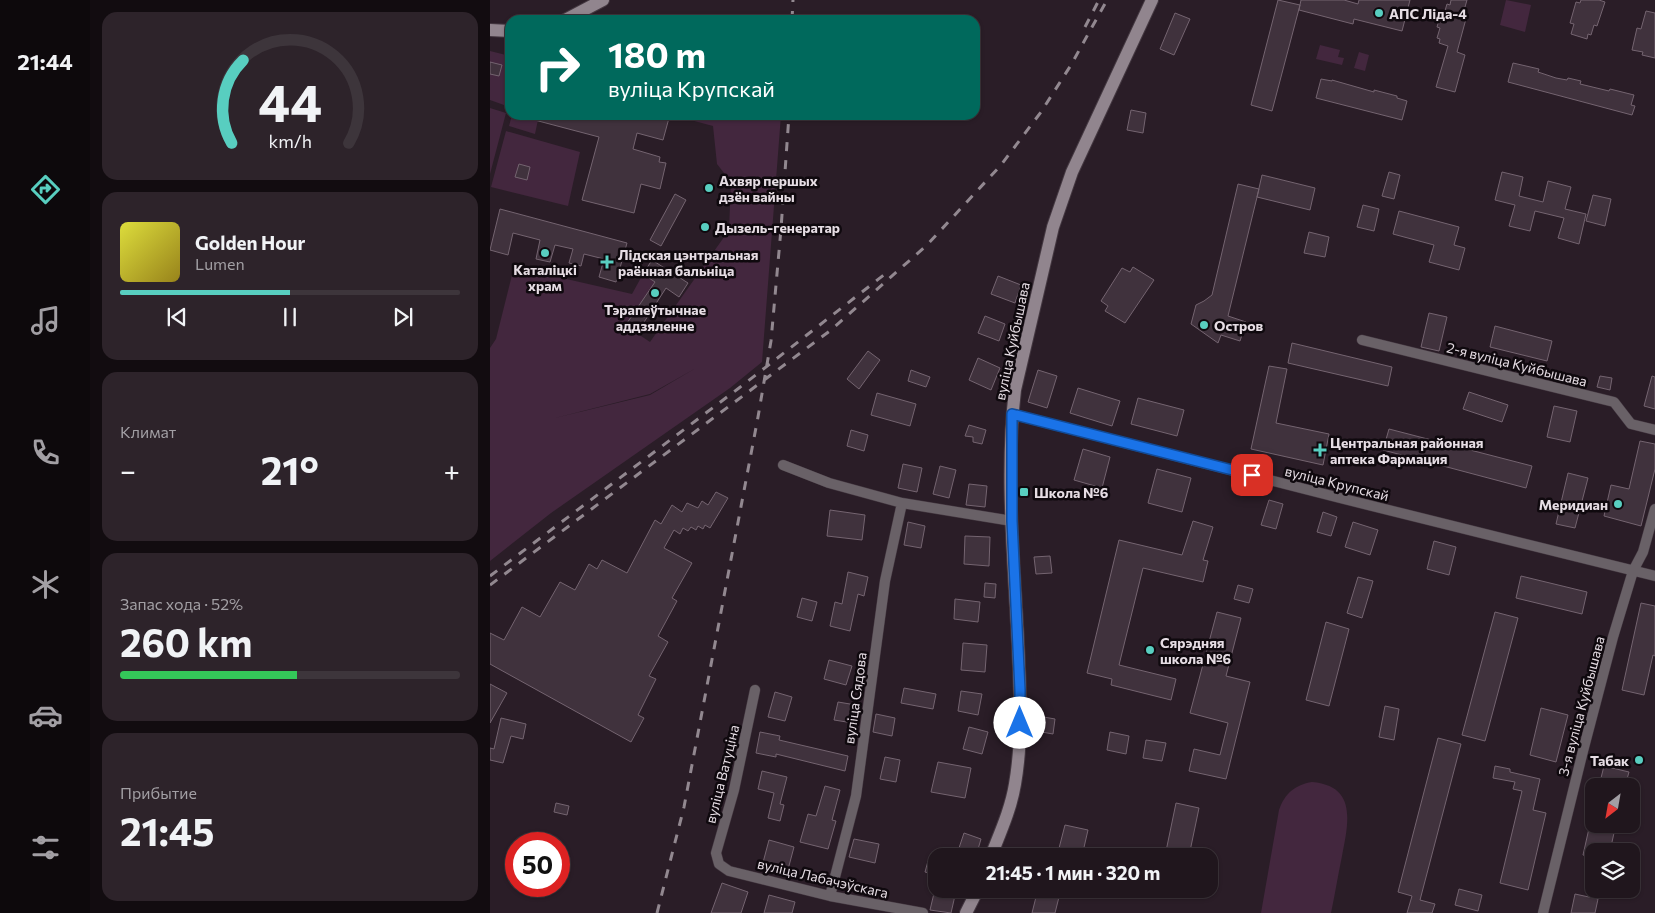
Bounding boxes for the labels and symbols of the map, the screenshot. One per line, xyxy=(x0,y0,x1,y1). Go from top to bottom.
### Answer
place label: АПС Ліда-4 xyxy=(1389,5,1467,22)
marker: АПС Ліда-4 xyxy=(1373,7,1385,19)
place label: Ахвяр першых дзён вайны xyxy=(719,172,818,205)
marker: Ахвяр першых дзён вайны xyxy=(703,182,715,194)
place label: Дызель-генератар xyxy=(715,219,840,236)
marker: Дызель-генератар xyxy=(699,221,711,233)
place label: Лідская цэнтральная раённая бальніца xyxy=(618,246,758,279)
marker: Каталіцкі храм xyxy=(539,247,551,259)
marker: Лідская цэнтральная раённая бальніца xyxy=(600,255,614,269)
place label: Каталіцкі храм xyxy=(513,261,577,294)
street label: вуліца Куйбышава xyxy=(991,280,1033,402)
marker: Тэрапеўтычнае аддзяленне xyxy=(649,287,661,299)
place label: Тэрапеўтычнае аддзяленне xyxy=(604,301,706,334)
place label: Остров xyxy=(1214,317,1264,334)
marker: Остров xyxy=(1198,319,1210,331)
street label: 2-я вуліца Куйбышава xyxy=(1445,338,1589,390)
place label: Центральная районная аптека Фармация xyxy=(1330,434,1484,467)
marker: Центральная районная аптека Фармация xyxy=(1314,444,1326,456)
pin xyxy=(1231,454,1273,496)
street label: вуліца Крупскай xyxy=(1283,462,1391,504)
place label: Школа №6 xyxy=(1034,484,1109,501)
marker: Школа №6 xyxy=(1018,486,1030,498)
place label: Меридиан xyxy=(1539,496,1608,513)
marker: Меридиан xyxy=(1612,498,1624,510)
place label: Сярэдняя школа №6 xyxy=(1160,634,1232,667)
street label: 3-я вуліца Куйбышава xyxy=(1554,634,1608,778)
marker: Сярэдняя школа №6 xyxy=(1144,644,1156,656)
street label: вуліца Сядова xyxy=(840,651,870,745)
position arrow xyxy=(993,696,1045,748)
street label: вуліца Ватуціна xyxy=(702,723,742,825)
place label: Табак xyxy=(1590,752,1629,769)
marker: Табак xyxy=(1633,754,1645,766)
north arrow xyxy=(1585,778,1640,832)
speed limit sign: 50 xyxy=(505,832,570,897)
street label: вуліца Лабачэўскага xyxy=(756,855,890,901)

